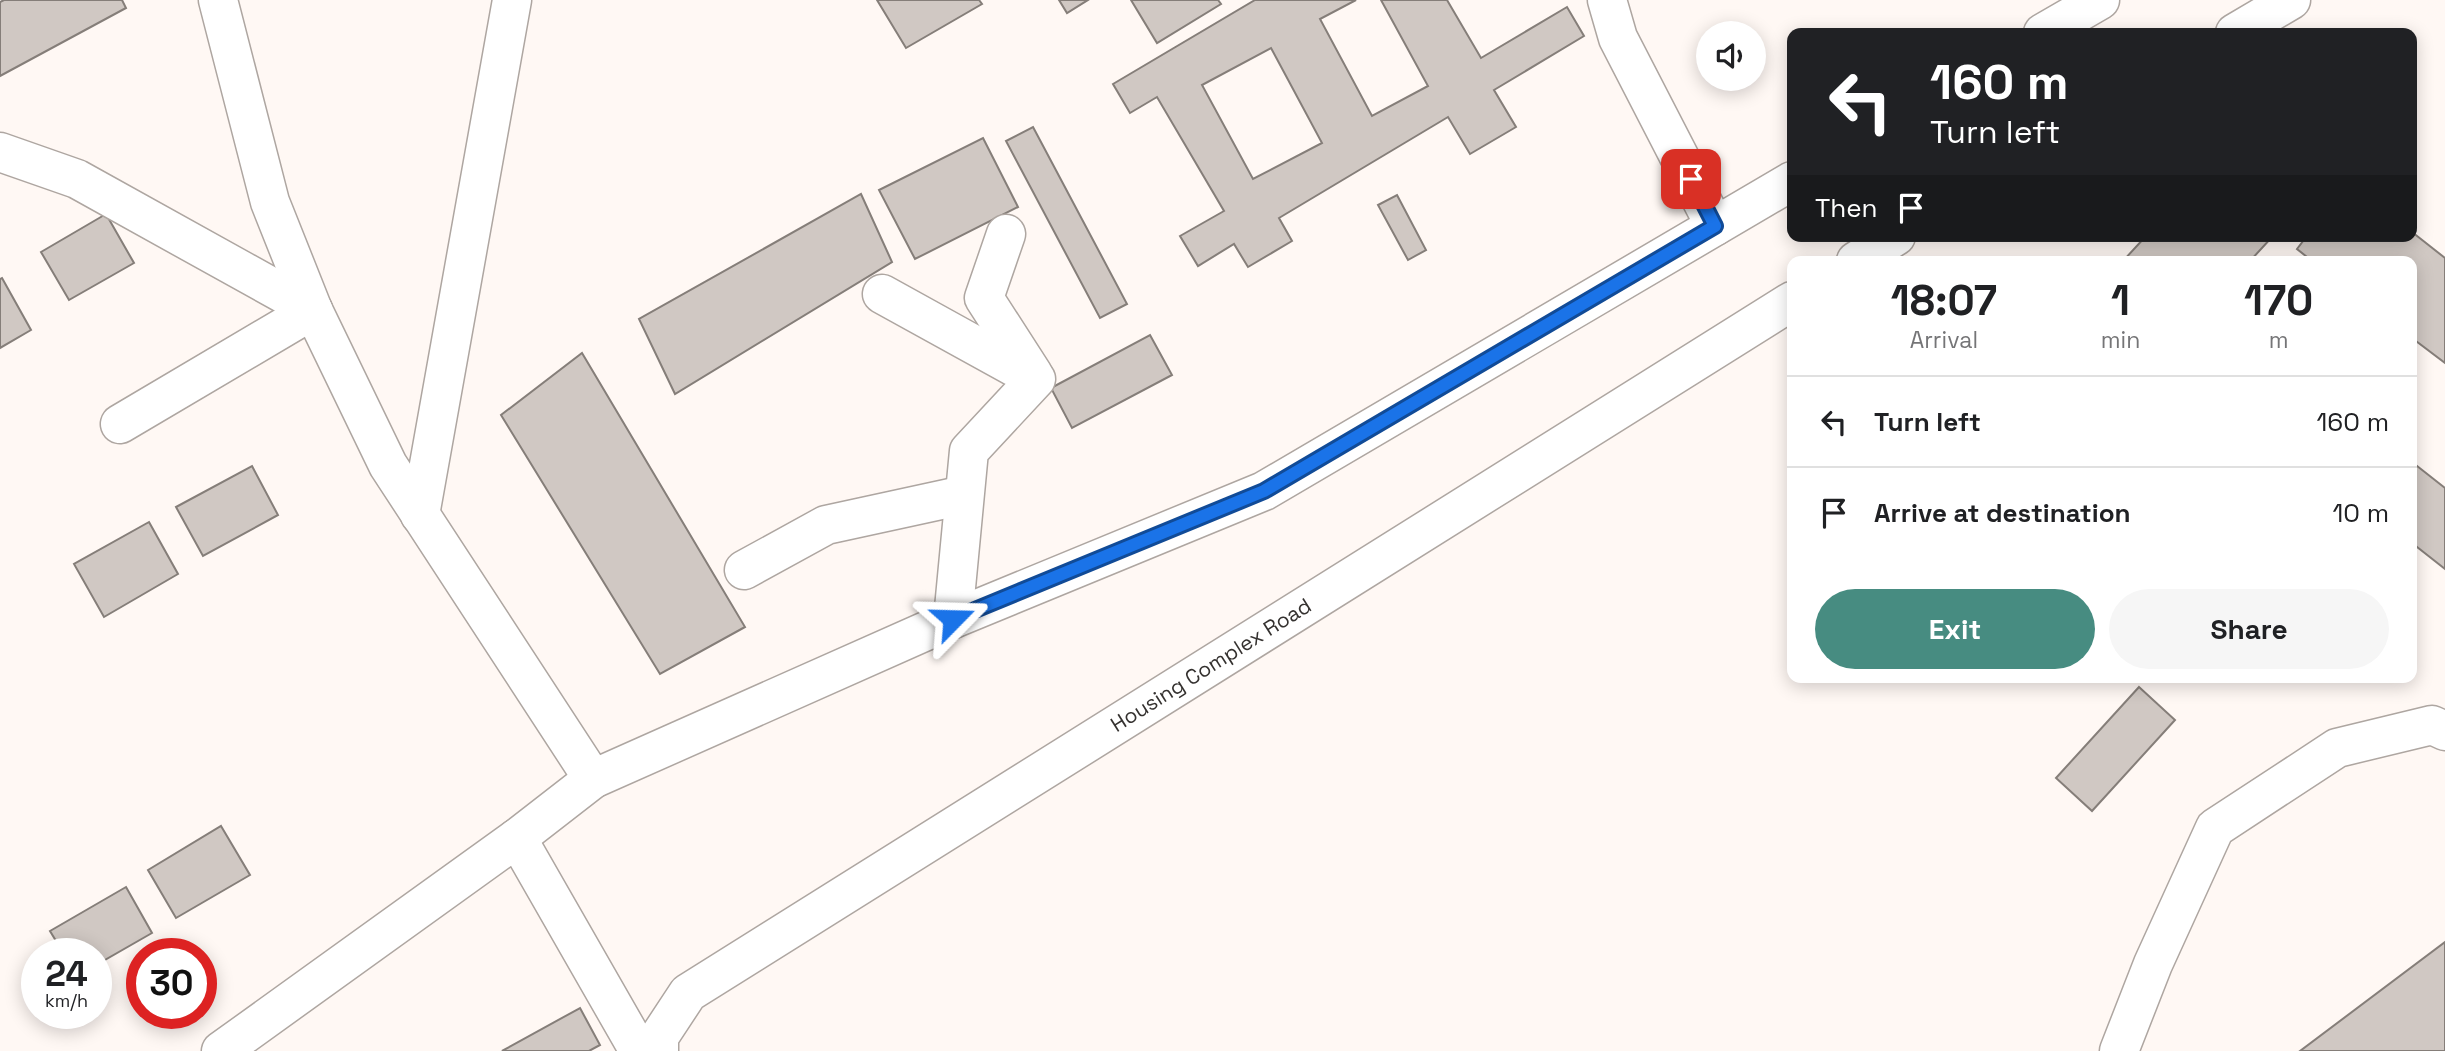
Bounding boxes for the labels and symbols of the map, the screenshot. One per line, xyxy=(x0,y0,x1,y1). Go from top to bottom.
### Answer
pin xyxy=(1661,149,1721,209)
position arrow xyxy=(916,582,990,656)
street label: Housing Complex Road xyxy=(1105,592,1316,738)
speed limit sign: 30 xyxy=(126,938,217,1029)

